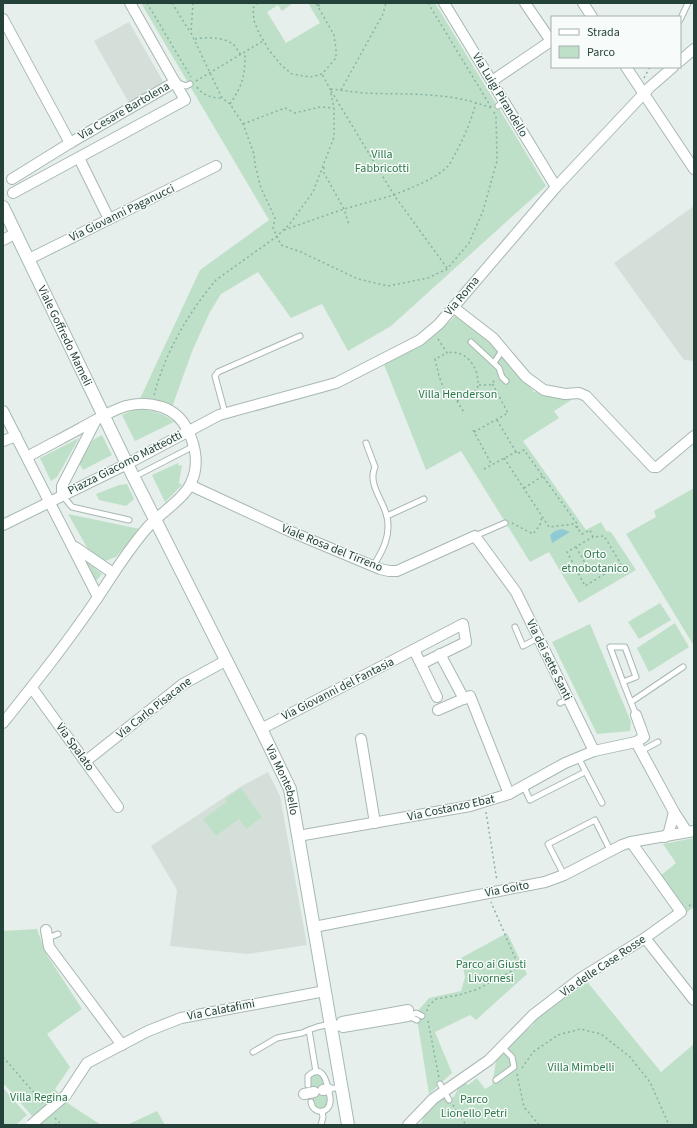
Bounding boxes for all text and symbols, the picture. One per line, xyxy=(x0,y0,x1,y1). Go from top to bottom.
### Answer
legend xyxy=(551,16,681,68)
text: Strada xyxy=(587,24,620,41)
text: Parco xyxy=(587,44,615,61)
street label: Via Luigi Pirandello xyxy=(468,50,532,140)
street label: Via Cesare Bartolena xyxy=(75,78,173,144)
park label: Villa Fabbricotti xyxy=(355,146,409,177)
street label: Via Giovanni Paganucci xyxy=(66,180,178,246)
street label: Via Roma xyxy=(440,273,484,319)
street label: Viale Goffredo Mameli xyxy=(34,283,97,389)
park label: Villa Henderson xyxy=(419,386,497,403)
street label: Piazza Giacomo Matteotti xyxy=(65,427,185,499)
street label: Viale Rosa del Tirreno xyxy=(279,520,385,576)
park label: Orto etnobotanico xyxy=(562,546,628,577)
street label: Via dei sette Santi xyxy=(522,617,576,704)
street label: Via Giovanni del Fantasia xyxy=(279,653,397,725)
street label: Via Carlo Pisacane xyxy=(113,673,195,743)
street label: Via Spalato xyxy=(52,719,98,775)
street label: Via Montebello xyxy=(261,742,303,816)
street label: Via Costanzo Ebat xyxy=(406,790,496,826)
street label: Via Goito xyxy=(483,876,531,902)
street label: Via delle Case Rosse xyxy=(557,931,649,1001)
park label: Parco ai Giusti Livornesi xyxy=(456,956,526,987)
street label: Via Calatafimi xyxy=(186,995,256,1025)
park label: Villa Mimbelli xyxy=(548,1059,615,1076)
park label: Villa Regina xyxy=(10,1089,68,1106)
park label: Parco Lionello Petri xyxy=(441,1091,507,1122)

